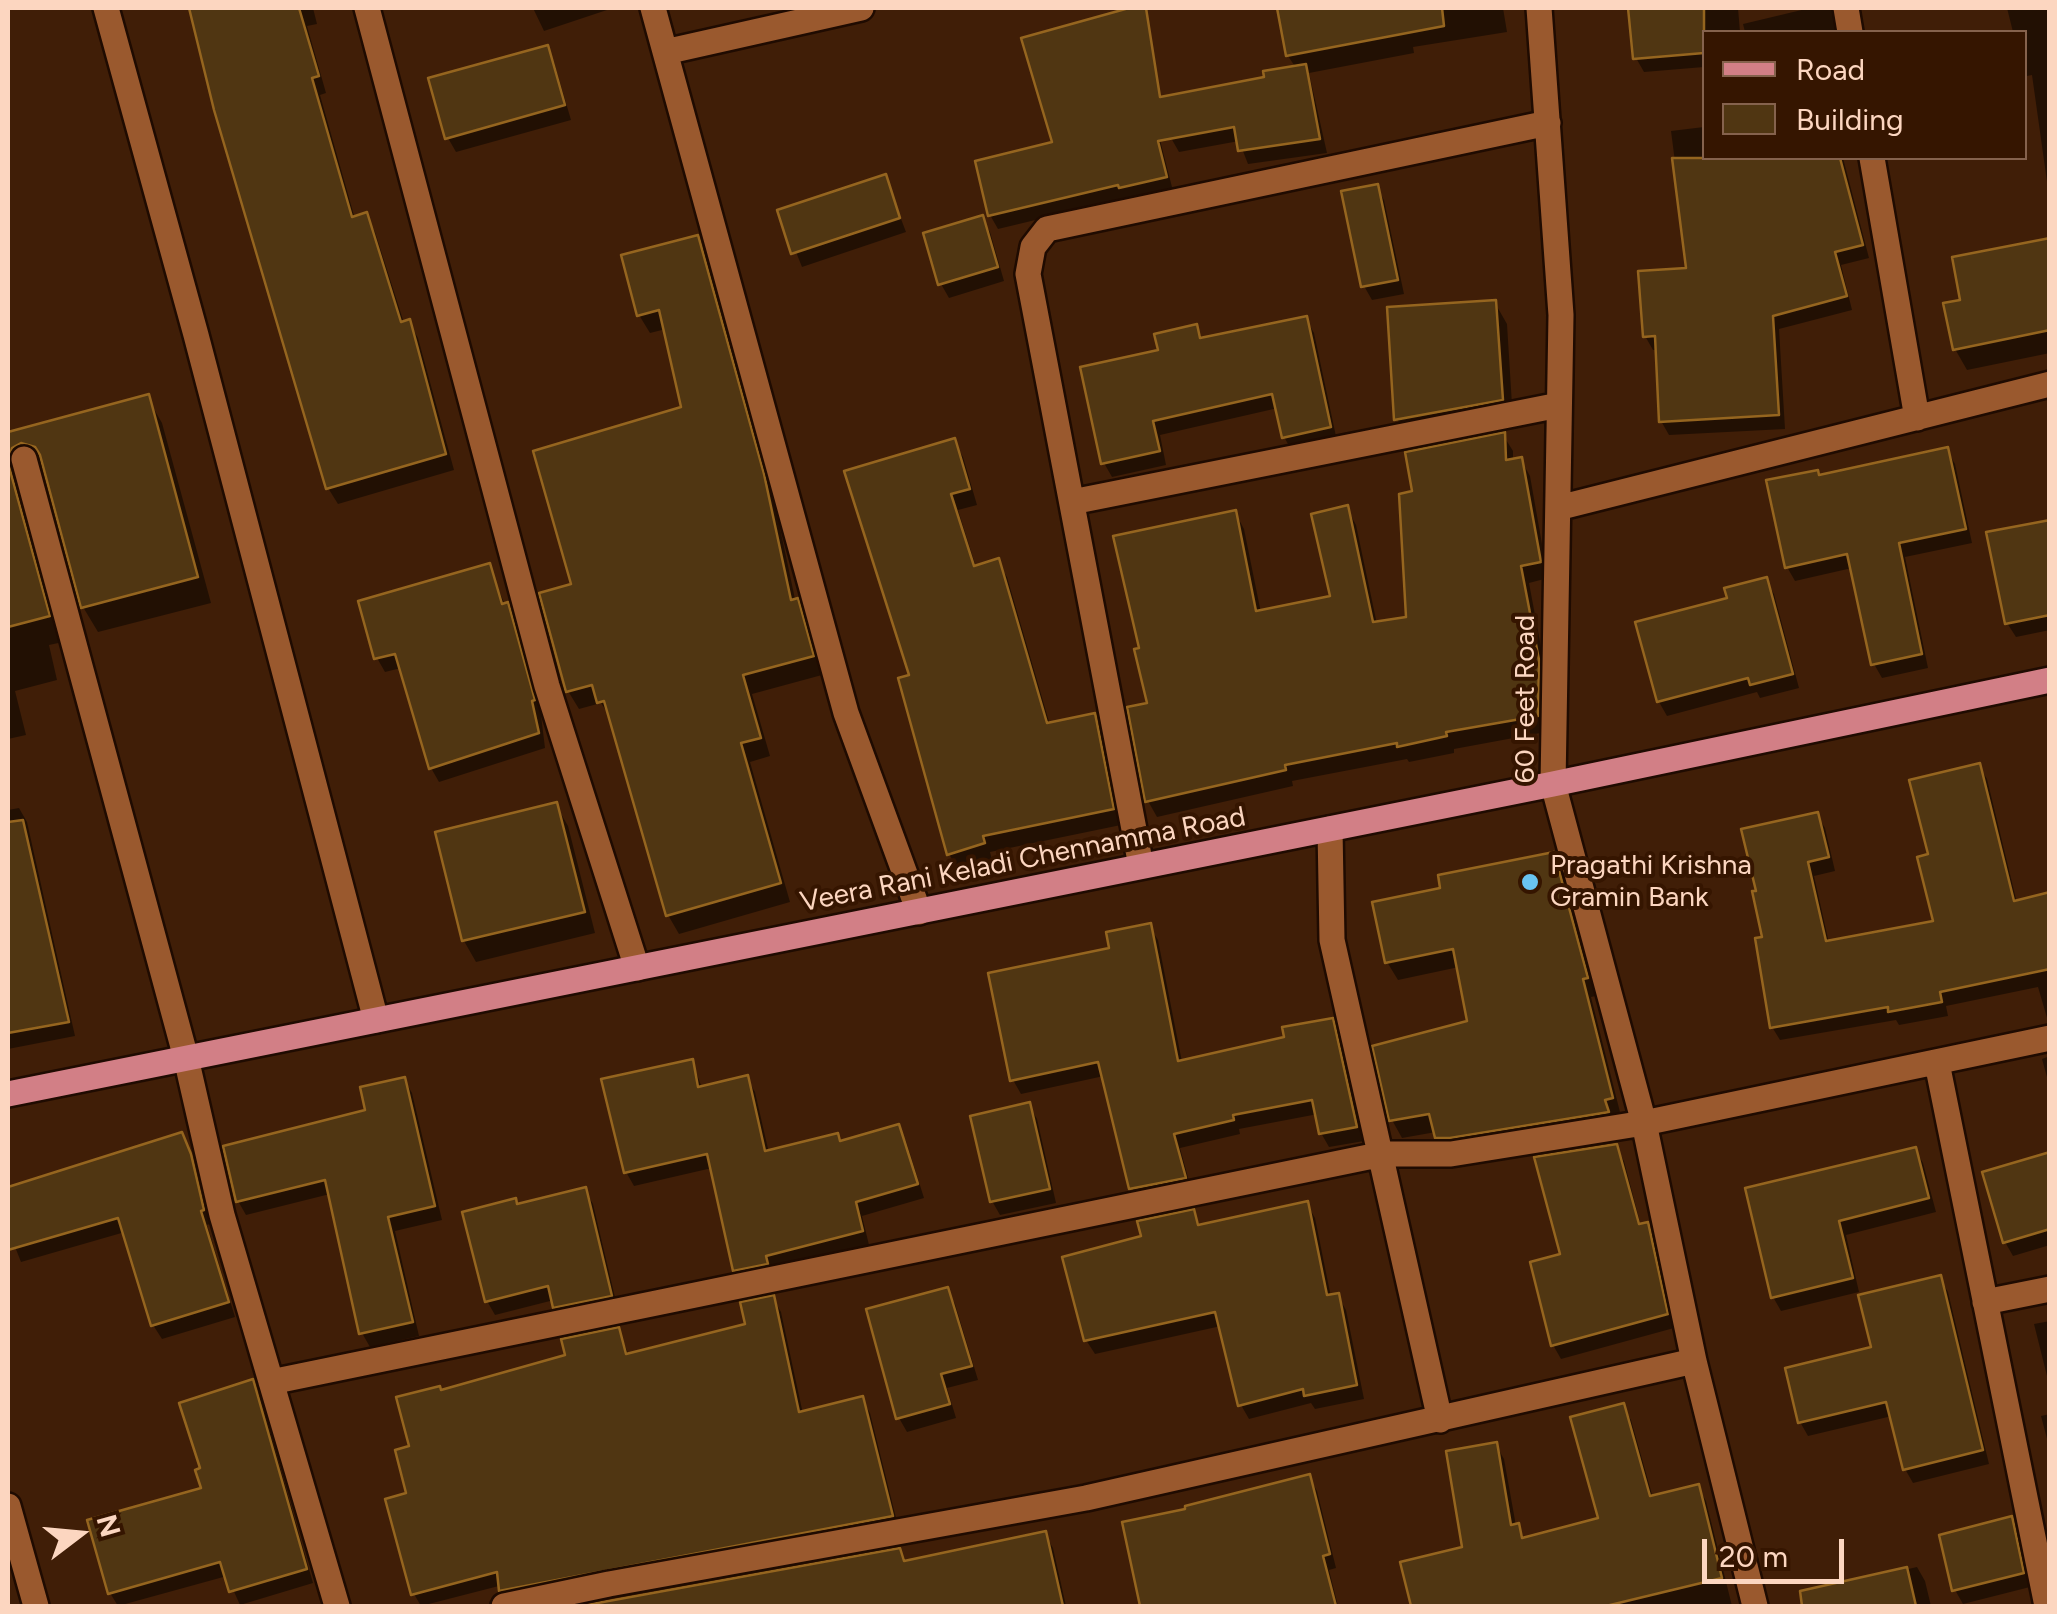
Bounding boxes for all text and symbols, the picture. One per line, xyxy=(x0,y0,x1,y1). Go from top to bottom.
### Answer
legend xyxy=(1702,30,2027,160)
text: Road xyxy=(1796,51,1865,88)
text: Building xyxy=(1796,101,1904,138)
street label: 60 Feet Road xyxy=(1509,615,1543,783)
street label: Veera Rani Keladi Chennamma Road xyxy=(798,800,1248,920)
place label: Pragathi Krishna Gramin Bank xyxy=(1550,849,1752,915)
marker: Pragathi Krishna Gramin Bank xyxy=(1519,871,1541,893)
north arrow xyxy=(30,1484,130,1584)
text: N xyxy=(90,1511,128,1541)
scale bar xyxy=(1707,1519,1850,1581)
text: 20 m xyxy=(1719,1538,1788,1575)

